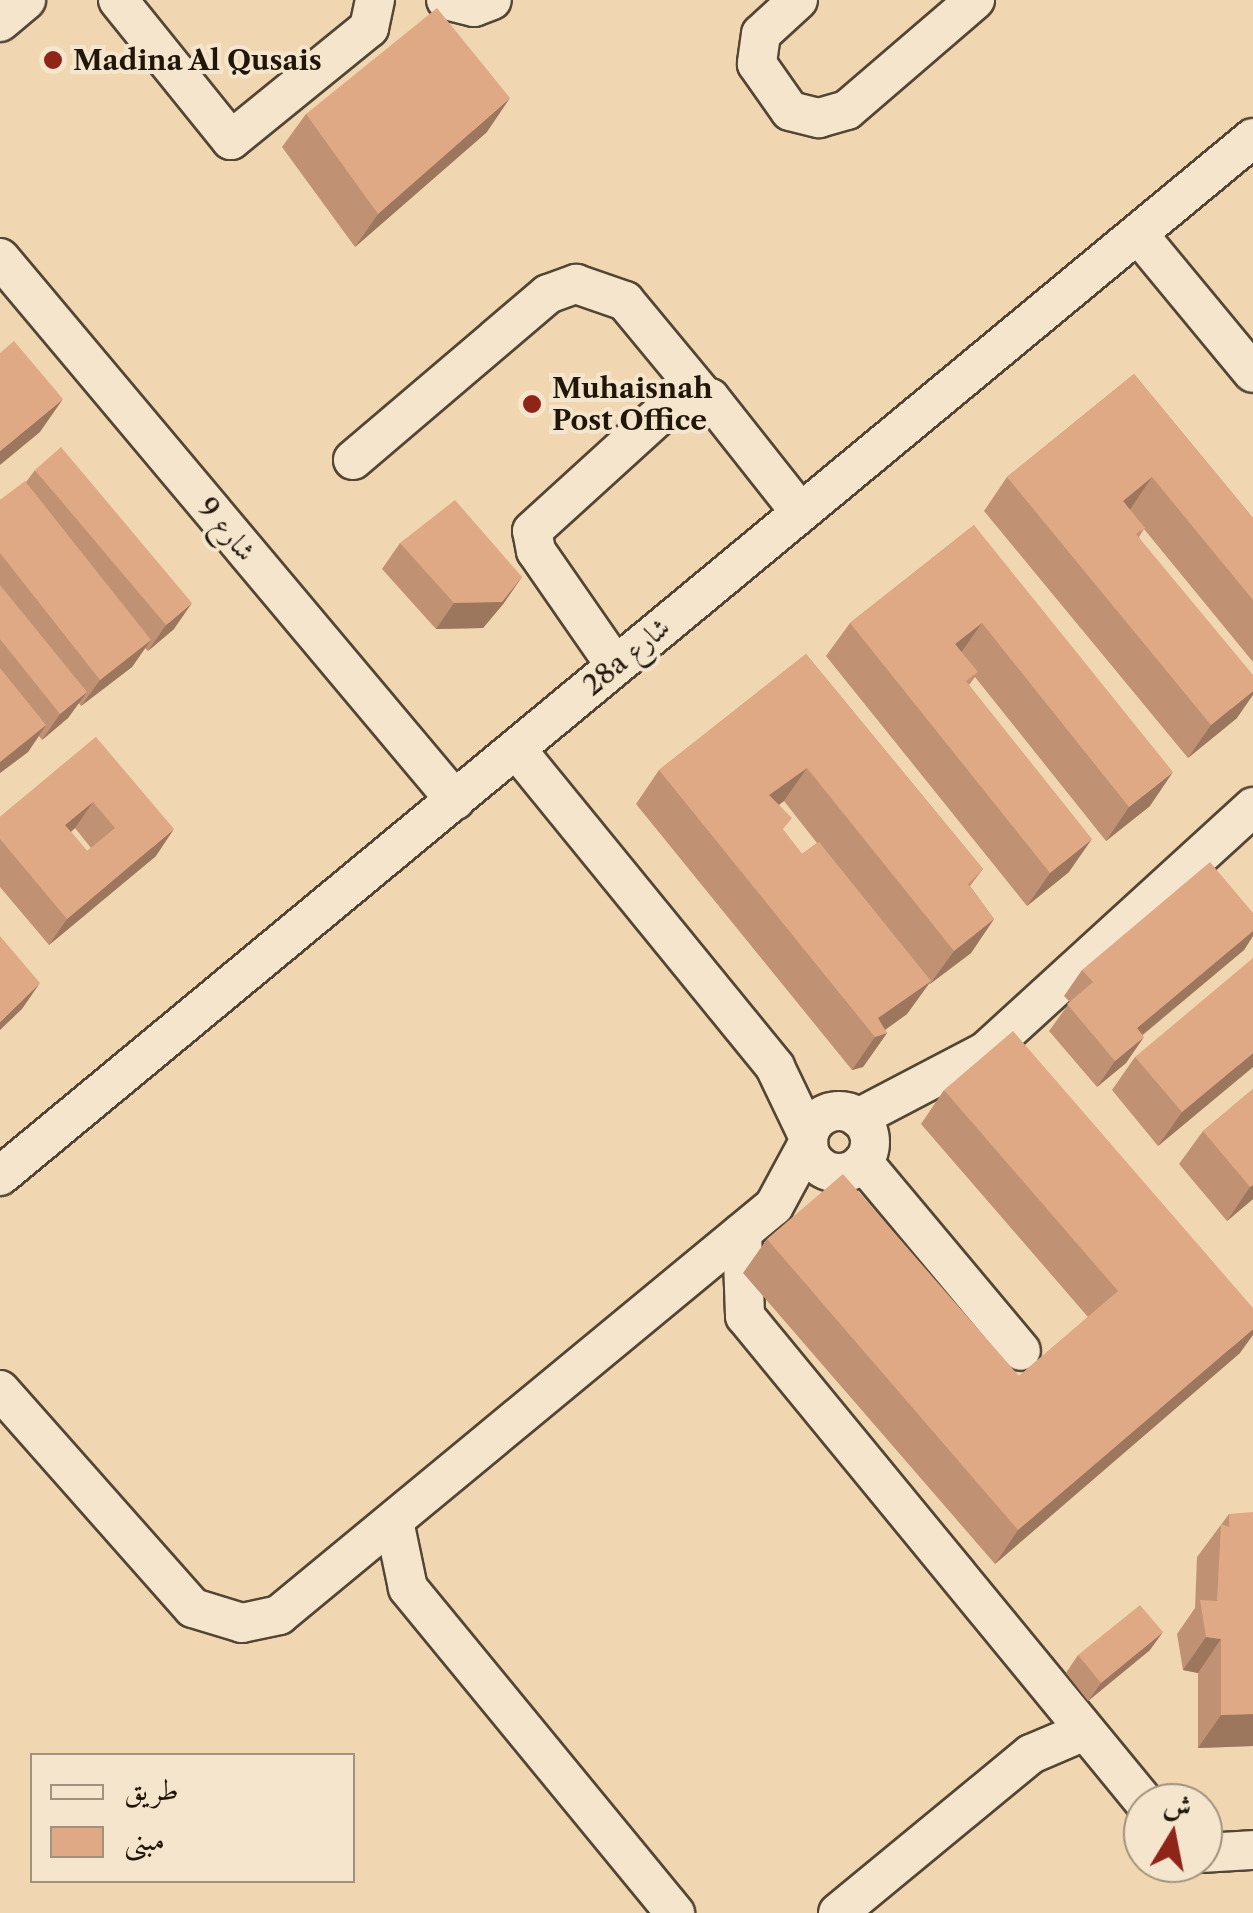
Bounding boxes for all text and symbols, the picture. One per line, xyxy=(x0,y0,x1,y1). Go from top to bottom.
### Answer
place label: Madina Al Qusais xyxy=(73,43,323,77)
marker: Madina Al Qusais xyxy=(42,49,64,71)
place label: Muhaisnah Post Office xyxy=(552,371,713,437)
marker: Muhaisnah Post Office xyxy=(521,393,543,415)
street label: شارع 9 xyxy=(191,490,263,568)
street label: 28a شارع xyxy=(576,610,676,702)
legend xyxy=(30,1753,355,1883)
text: طريق xyxy=(124,1771,179,1808)
north arrow xyxy=(1123,1783,1223,1883)
text: ش xyxy=(1161,1786,1194,1825)
text: مبنى xyxy=(124,1821,165,1858)

